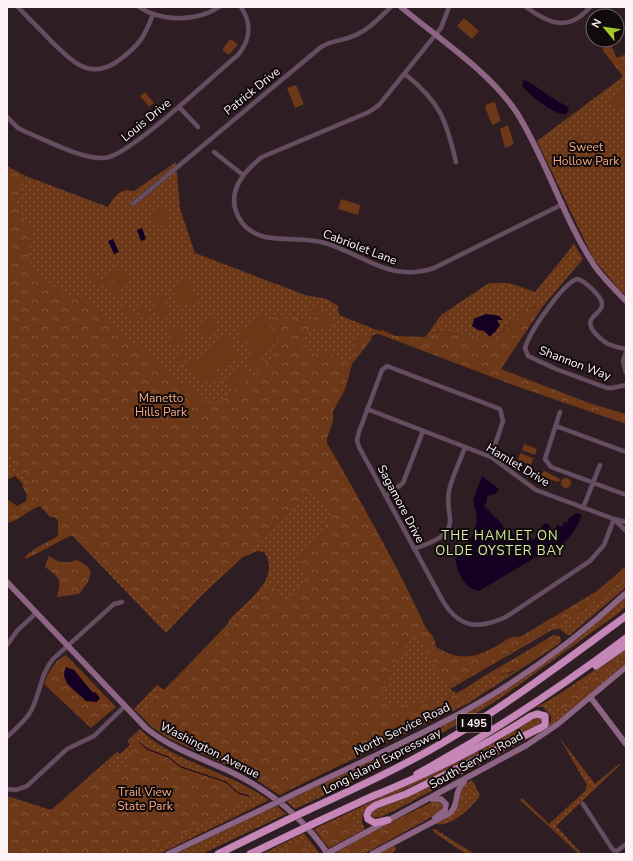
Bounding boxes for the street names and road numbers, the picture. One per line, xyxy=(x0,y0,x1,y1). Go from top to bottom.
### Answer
street label: Patrick Drive xyxy=(221,63,283,119)
street label: Louis Drive xyxy=(118,95,174,145)
street label: Cabriolet Lane xyxy=(321,226,399,268)
street label: Shannon Way xyxy=(537,342,614,384)
street label: Hamlet Drive xyxy=(483,440,553,490)
street label: Sagamore Drive xyxy=(374,462,428,546)
street label: North Service Road xyxy=(352,699,452,759)
road number: I 495 xyxy=(457,714,491,732)
street label: Washington Avenue xyxy=(158,718,262,782)
street label: Long Island Expressway xyxy=(320,724,444,798)
street label: South Service Road xyxy=(426,728,526,792)

